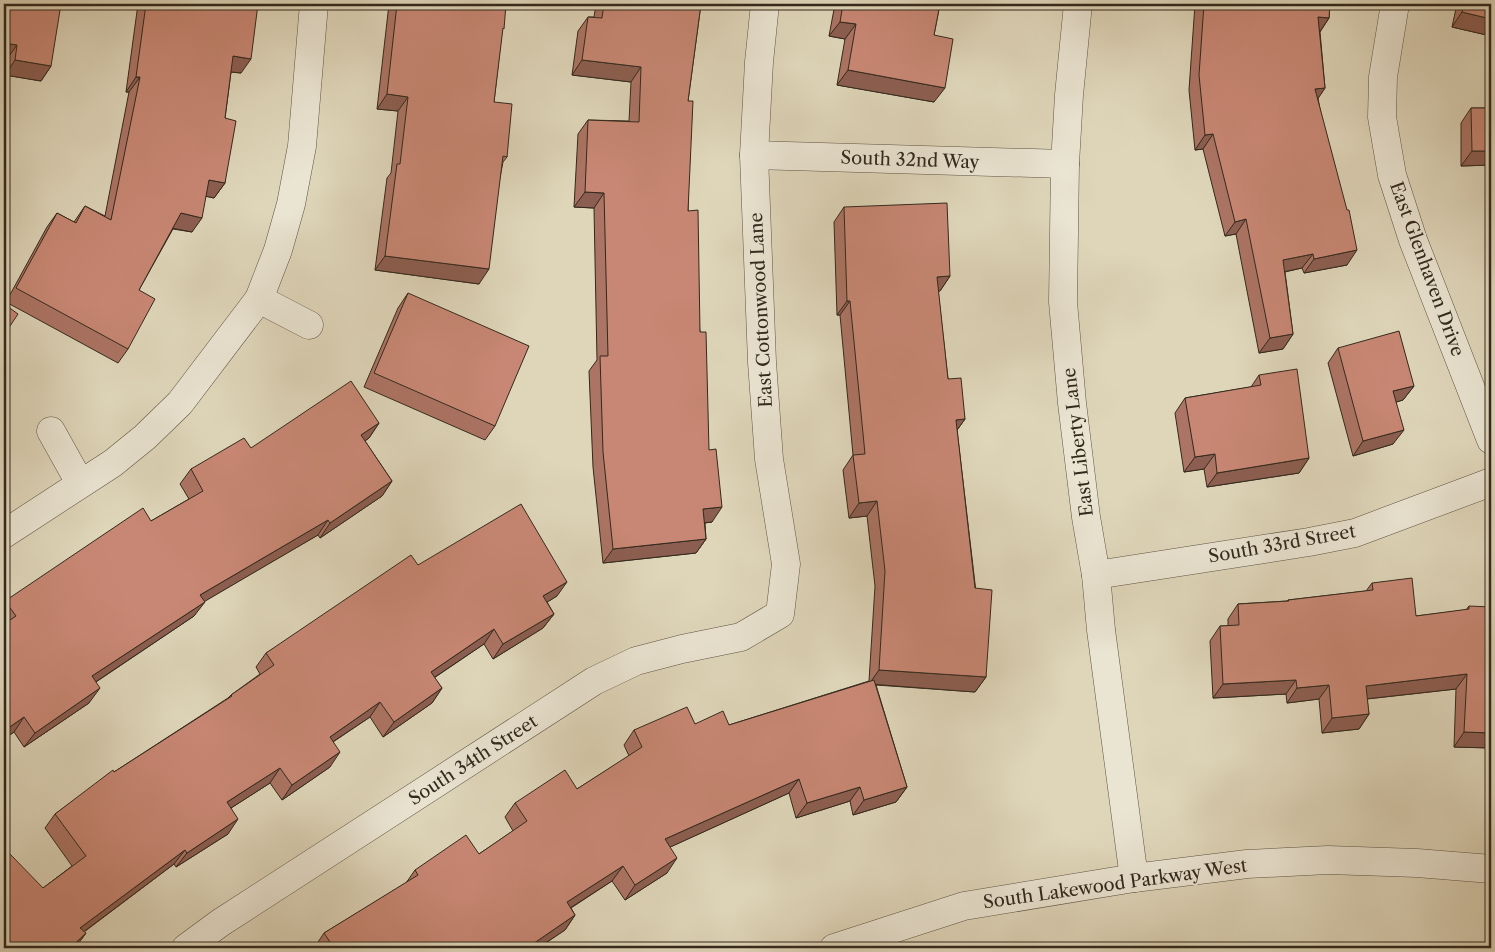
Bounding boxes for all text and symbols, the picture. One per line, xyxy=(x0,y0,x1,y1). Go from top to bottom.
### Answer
street label: South 32nd Way xyxy=(840,147,981,173)
street label: East Glenhaven Drive xyxy=(1385,179,1469,359)
street label: East Cottonwood Lane xyxy=(745,212,777,408)
street label: East Liberty Lane xyxy=(1058,366,1098,518)
street label: South 33rd Street xyxy=(1207,520,1358,568)
street label: South 34th Street xyxy=(404,710,542,810)
street label: South Lakewood Parkway West xyxy=(982,854,1249,913)

